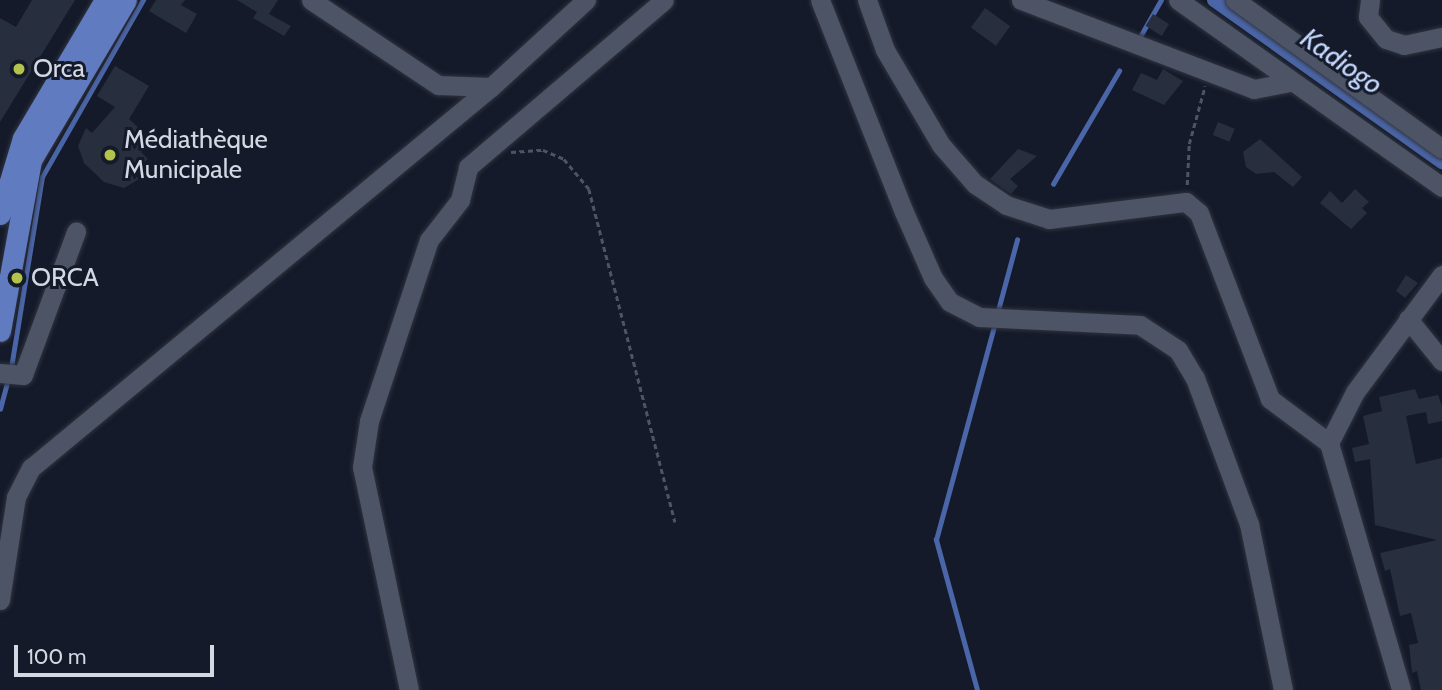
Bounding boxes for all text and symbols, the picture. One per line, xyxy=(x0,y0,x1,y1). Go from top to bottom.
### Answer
water label: Kadiogo xyxy=(1295,21,1389,101)
place label: Orca xyxy=(33,53,85,85)
marker: Orca xyxy=(11,61,27,77)
place label: Médiathèque Municipale xyxy=(124,124,268,186)
marker: Médiathèque Municipale xyxy=(102,147,118,163)
place label: ORCA xyxy=(31,262,99,294)
marker: ORCA xyxy=(9,270,25,286)
scale bar xyxy=(18,630,217,674)
text: 100 m xyxy=(27,644,86,669)

